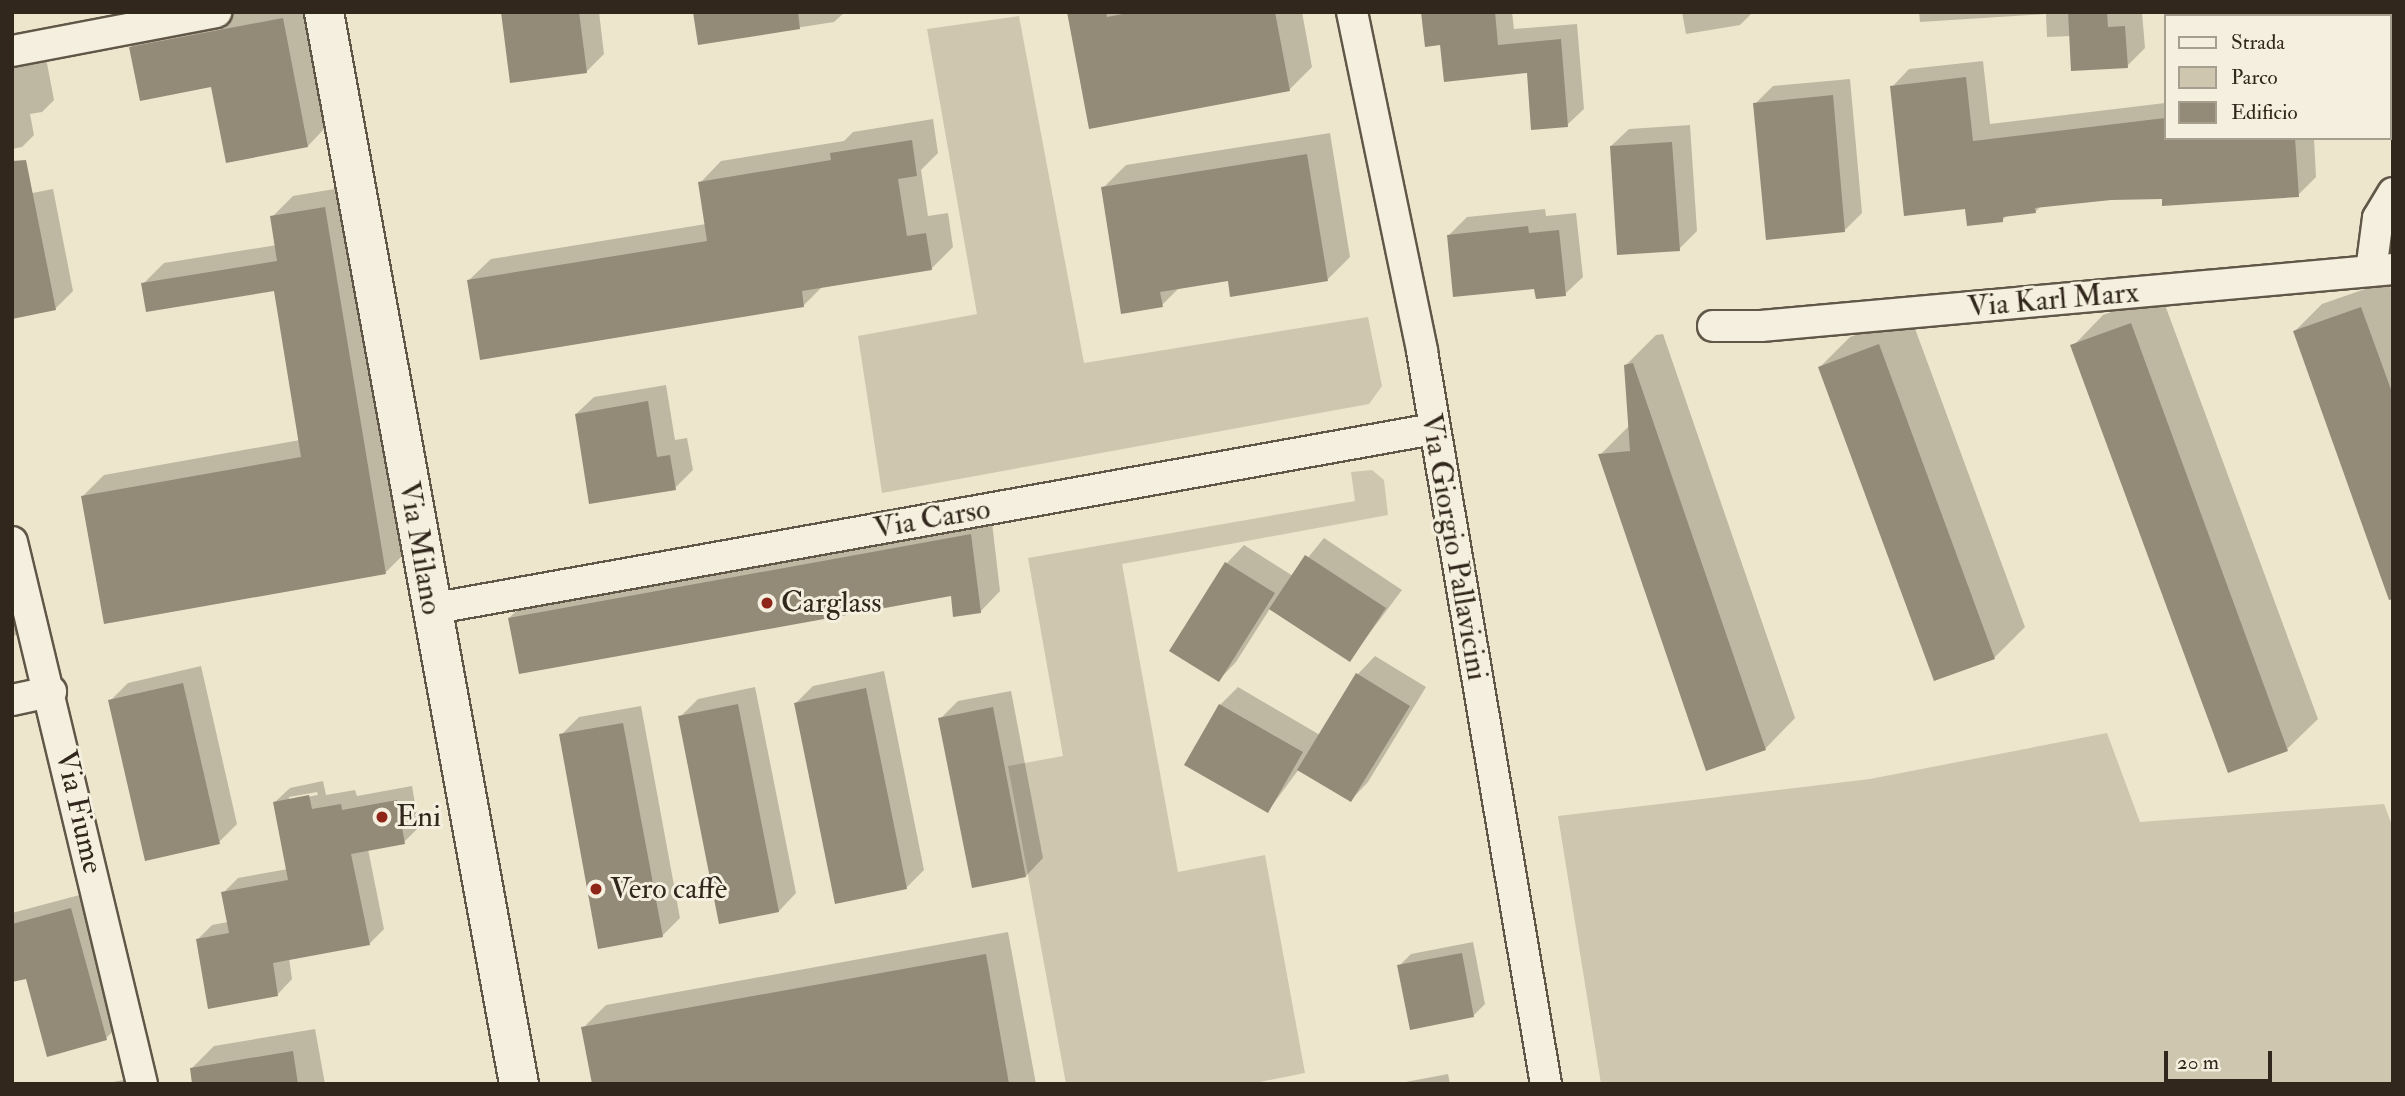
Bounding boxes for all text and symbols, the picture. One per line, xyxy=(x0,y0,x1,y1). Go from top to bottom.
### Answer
legend xyxy=(2164,14,2391,140)
text: Strada xyxy=(2231,29,2285,56)
text: Parco xyxy=(2231,64,2278,91)
text: Edificio xyxy=(2231,99,2298,126)
street label: Via Karl Marx xyxy=(1966,275,2140,325)
street label: Via Giorgio Pallavicini xyxy=(1413,411,1495,683)
street label: Via Milano xyxy=(391,479,449,617)
street label: Via Carso xyxy=(871,491,993,547)
place label: Carglass xyxy=(781,585,882,621)
marker: Carglass xyxy=(759,595,775,611)
street label: Via Fiume xyxy=(47,747,111,877)
place label: Eni xyxy=(396,799,441,835)
marker: Eni xyxy=(374,809,390,825)
place label: Vero caffè xyxy=(610,871,727,907)
marker: Vero caffè xyxy=(588,881,604,897)
scale bar xyxy=(2167,1036,2276,1080)
text: 20 m xyxy=(2177,1049,2219,1076)

